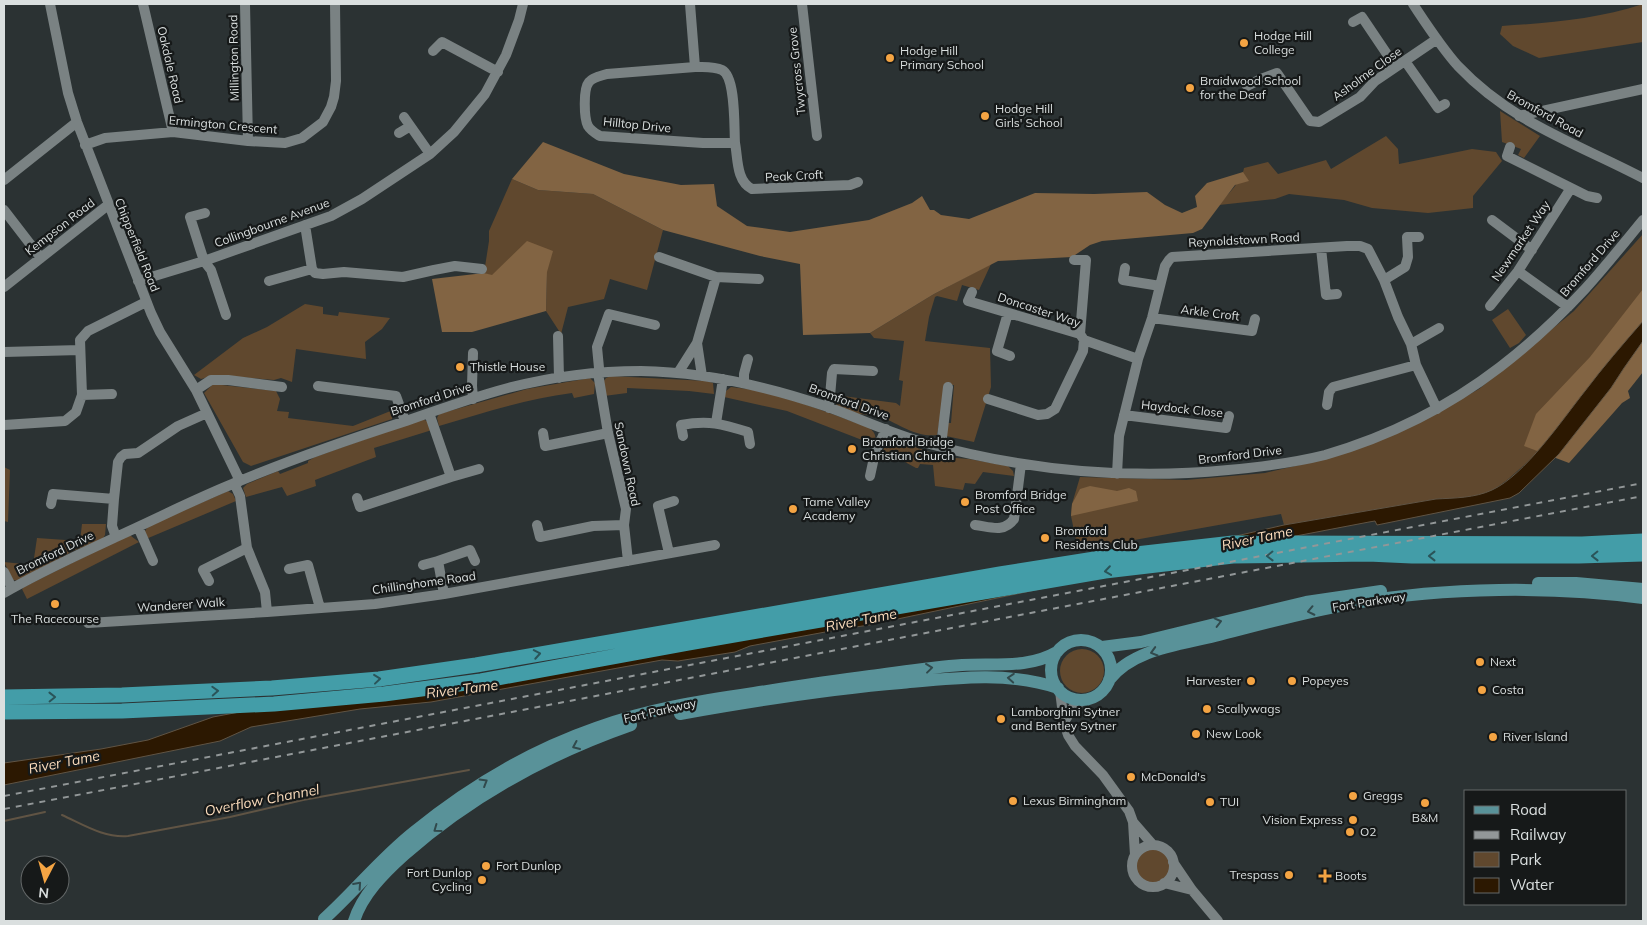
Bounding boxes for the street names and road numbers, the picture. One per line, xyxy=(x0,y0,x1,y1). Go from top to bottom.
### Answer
street label: Millington Road xyxy=(225,15,242,101)
street label: Oakdale Road xyxy=(154,25,187,105)
street label: Twycross Grove xyxy=(784,26,809,116)
street label: Asholme Close xyxy=(1329,43,1404,104)
street label: Bromford Road xyxy=(1505,86,1586,141)
street label: Ermington Crescent xyxy=(168,112,278,137)
street label: Hilltop Drive xyxy=(602,113,672,136)
street label: Peak Croft xyxy=(765,166,823,185)
street label: Kempson Road xyxy=(22,195,97,258)
street label: Collingbourne Avenue xyxy=(212,195,331,250)
street label: Chipperfield Road xyxy=(112,196,163,294)
street label: Newmarket Way xyxy=(1488,197,1553,284)
street label: Bromford Drive xyxy=(1556,226,1623,299)
street label: Reynoldstown Road xyxy=(1188,229,1300,250)
street label: Doncaster Way xyxy=(996,289,1083,330)
street label: Arkle Croft xyxy=(1180,301,1240,324)
street label: Bromford Drive xyxy=(389,378,473,419)
street label: Bromford Drive xyxy=(807,380,891,423)
street label: Haydock Close xyxy=(1140,397,1224,420)
street label: Sandown Road xyxy=(611,420,644,507)
street label: Bromford Drive xyxy=(1197,442,1283,467)
street label: Bromford Drive xyxy=(14,527,96,578)
street label: Chillinghome Road xyxy=(371,568,477,597)
street label: Fort Parkway xyxy=(1331,588,1407,615)
street label: Wanderer Walk xyxy=(137,594,226,615)
street label: Fort Parkway xyxy=(622,695,698,726)

